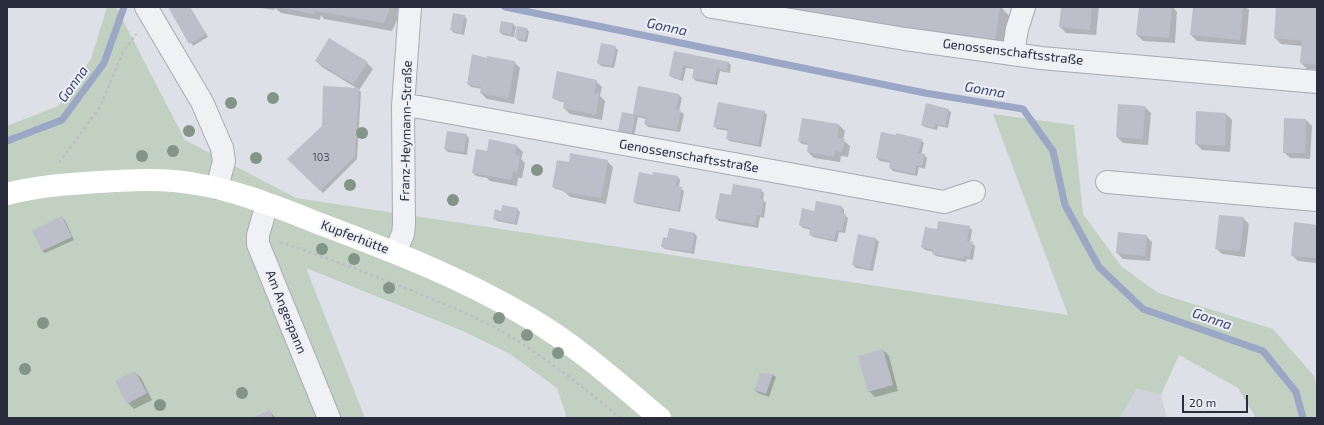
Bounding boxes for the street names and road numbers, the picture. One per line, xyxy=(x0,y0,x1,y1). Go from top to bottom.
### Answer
street label: Genossenschaftsstraße xyxy=(942,36,1084,68)
street label: Franz-Heymann-Straße xyxy=(397,60,415,202)
street label: Genossenschaftsstraße xyxy=(618,136,760,176)
street label: Kupferhütte xyxy=(319,217,391,257)
street label: Am Angespann xyxy=(262,268,310,356)

